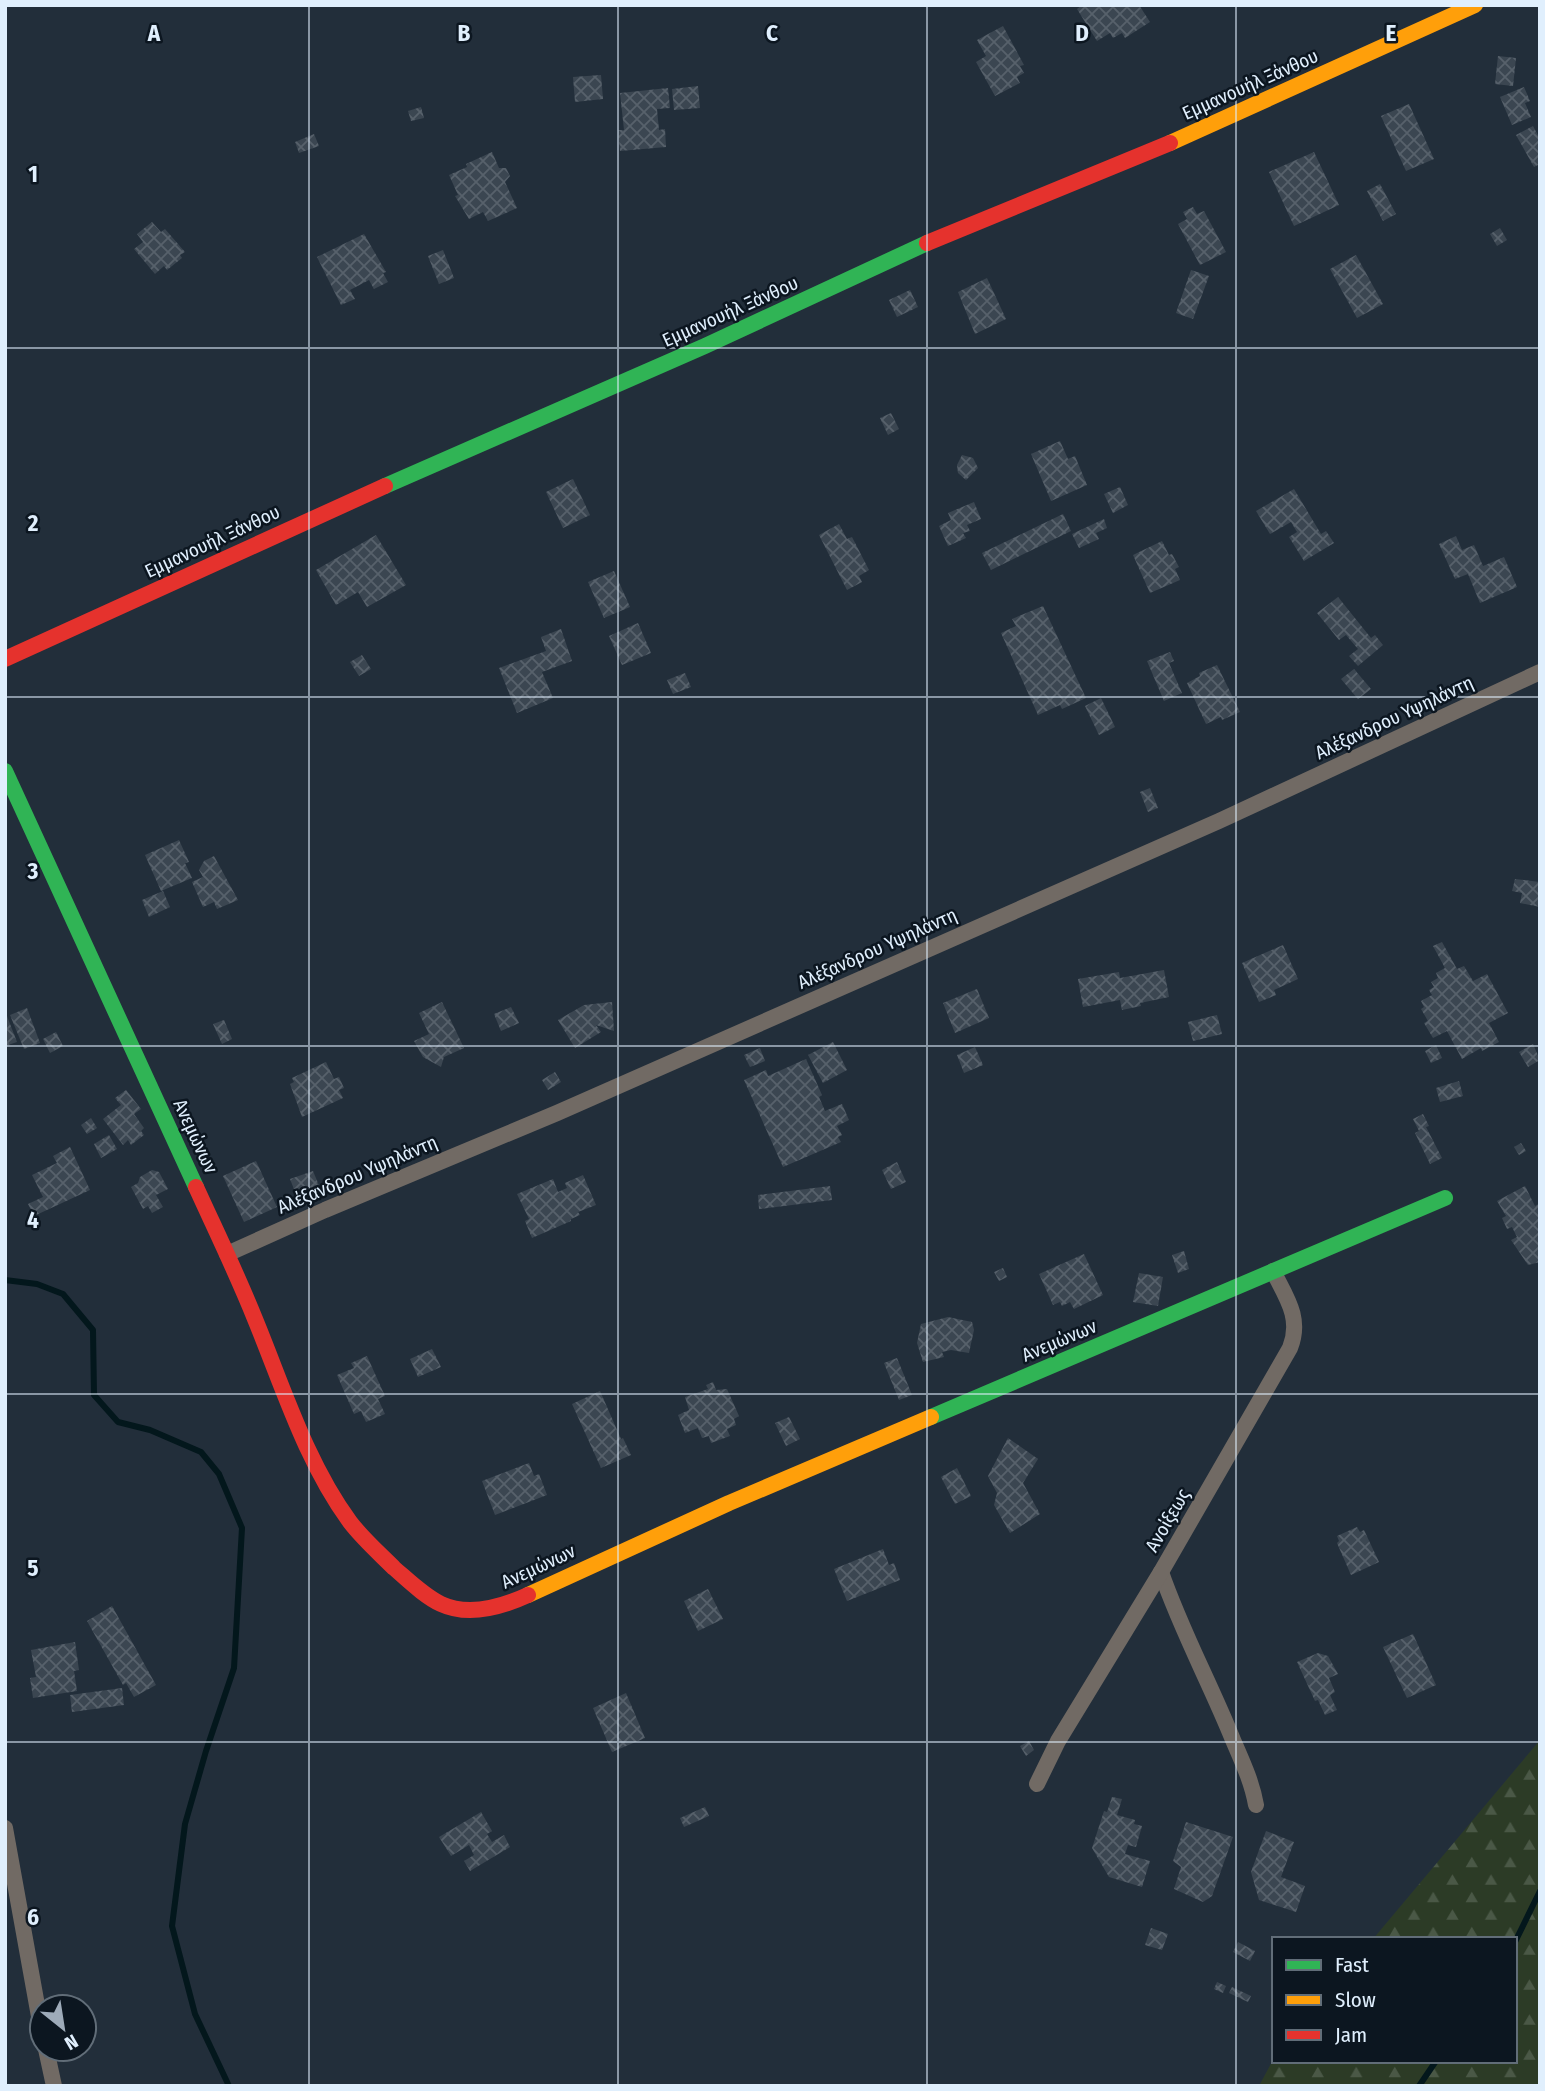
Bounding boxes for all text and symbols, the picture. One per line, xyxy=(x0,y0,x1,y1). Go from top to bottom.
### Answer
text: A xyxy=(147,19,161,47)
text: B xyxy=(458,19,471,47)
text: C xyxy=(766,19,778,47)
text: D xyxy=(1075,19,1089,47)
text: E xyxy=(1386,19,1397,47)
street label: Εμμανουήλ Ξάνθου xyxy=(1179,44,1322,125)
text: 1 xyxy=(28,160,38,188)
street label: Εμμανουήλ Ξάνθου xyxy=(659,271,802,352)
street label: Εμμανουήλ Ξάνθου xyxy=(141,500,283,583)
text: 2 xyxy=(27,509,39,537)
street label: Αλέξανδρου Υψηλάντη xyxy=(1311,671,1477,764)
text: 3 xyxy=(27,857,39,885)
street label: Αλέξανδρου Υψηλάντη xyxy=(794,903,960,994)
street label: Ανεμώνων xyxy=(168,1095,223,1178)
street label: Αλέξανδρου Υψηλάντη xyxy=(274,1130,441,1219)
text: 4 xyxy=(27,1206,39,1234)
street label: Ανεμώνων xyxy=(1018,1314,1101,1367)
street label: Ανοίξεως xyxy=(1140,1485,1195,1556)
street label: Ανεμώνων xyxy=(497,1539,580,1594)
text: 5 xyxy=(27,1554,39,1582)
text: 6 xyxy=(27,1903,39,1931)
legend xyxy=(1272,1937,1517,2063)
text: Fast xyxy=(1335,1952,1369,1978)
text: Slow xyxy=(1335,1987,1376,2013)
north arrow xyxy=(28,1993,98,2063)
text: Jam xyxy=(1335,2022,1367,2048)
text: N xyxy=(61,2029,82,2055)

